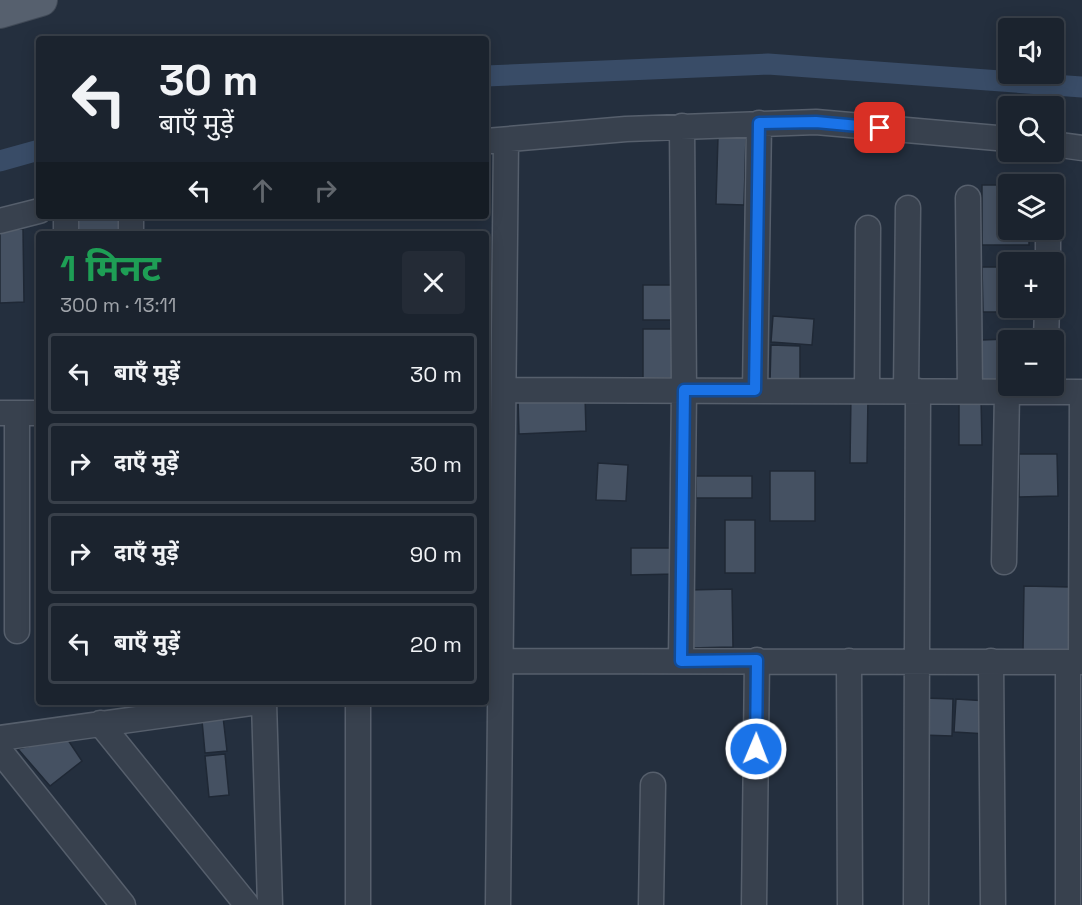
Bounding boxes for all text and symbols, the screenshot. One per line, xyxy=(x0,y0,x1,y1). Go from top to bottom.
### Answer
map controls xyxy=(998,18,1064,396)
button: sound xyxy=(998,18,1064,84)
text: 30 m xyxy=(159,54,258,107)
icon: left xyxy=(60,60,138,138)
button: search xyxy=(998,96,1064,162)
pin xyxy=(854,102,905,153)
text: बाएँ मुड़ें xyxy=(159,106,234,141)
icon: arrive xyxy=(863,111,896,144)
icon: left xyxy=(183,174,216,207)
icon: ahead xyxy=(246,174,279,207)
icon: right xyxy=(309,174,342,207)
button: layers xyxy=(998,174,1064,240)
text: 1 मिनट xyxy=(60,246,161,292)
button: close xyxy=(402,251,465,314)
button: + xyxy=(998,252,1064,318)
text: 300 m · 13:11 xyxy=(60,292,176,318)
button: − xyxy=(998,330,1064,396)
icon: left xyxy=(63,357,96,390)
text: बाएँ मुड़ें xyxy=(114,358,180,386)
text: 30 m xyxy=(410,360,462,388)
icon: right xyxy=(63,447,96,480)
text: दाएँ मुड़ें xyxy=(114,448,179,476)
text: 30 m xyxy=(410,450,462,478)
icon: right xyxy=(63,537,96,570)
text: दाएँ मुड़ें xyxy=(114,538,179,566)
text: 90 m xyxy=(410,540,462,568)
icon: left xyxy=(63,627,96,660)
text: बाएँ मुड़ें xyxy=(114,628,180,656)
text: 20 m xyxy=(410,630,462,658)
position arrow xyxy=(724,717,788,781)

